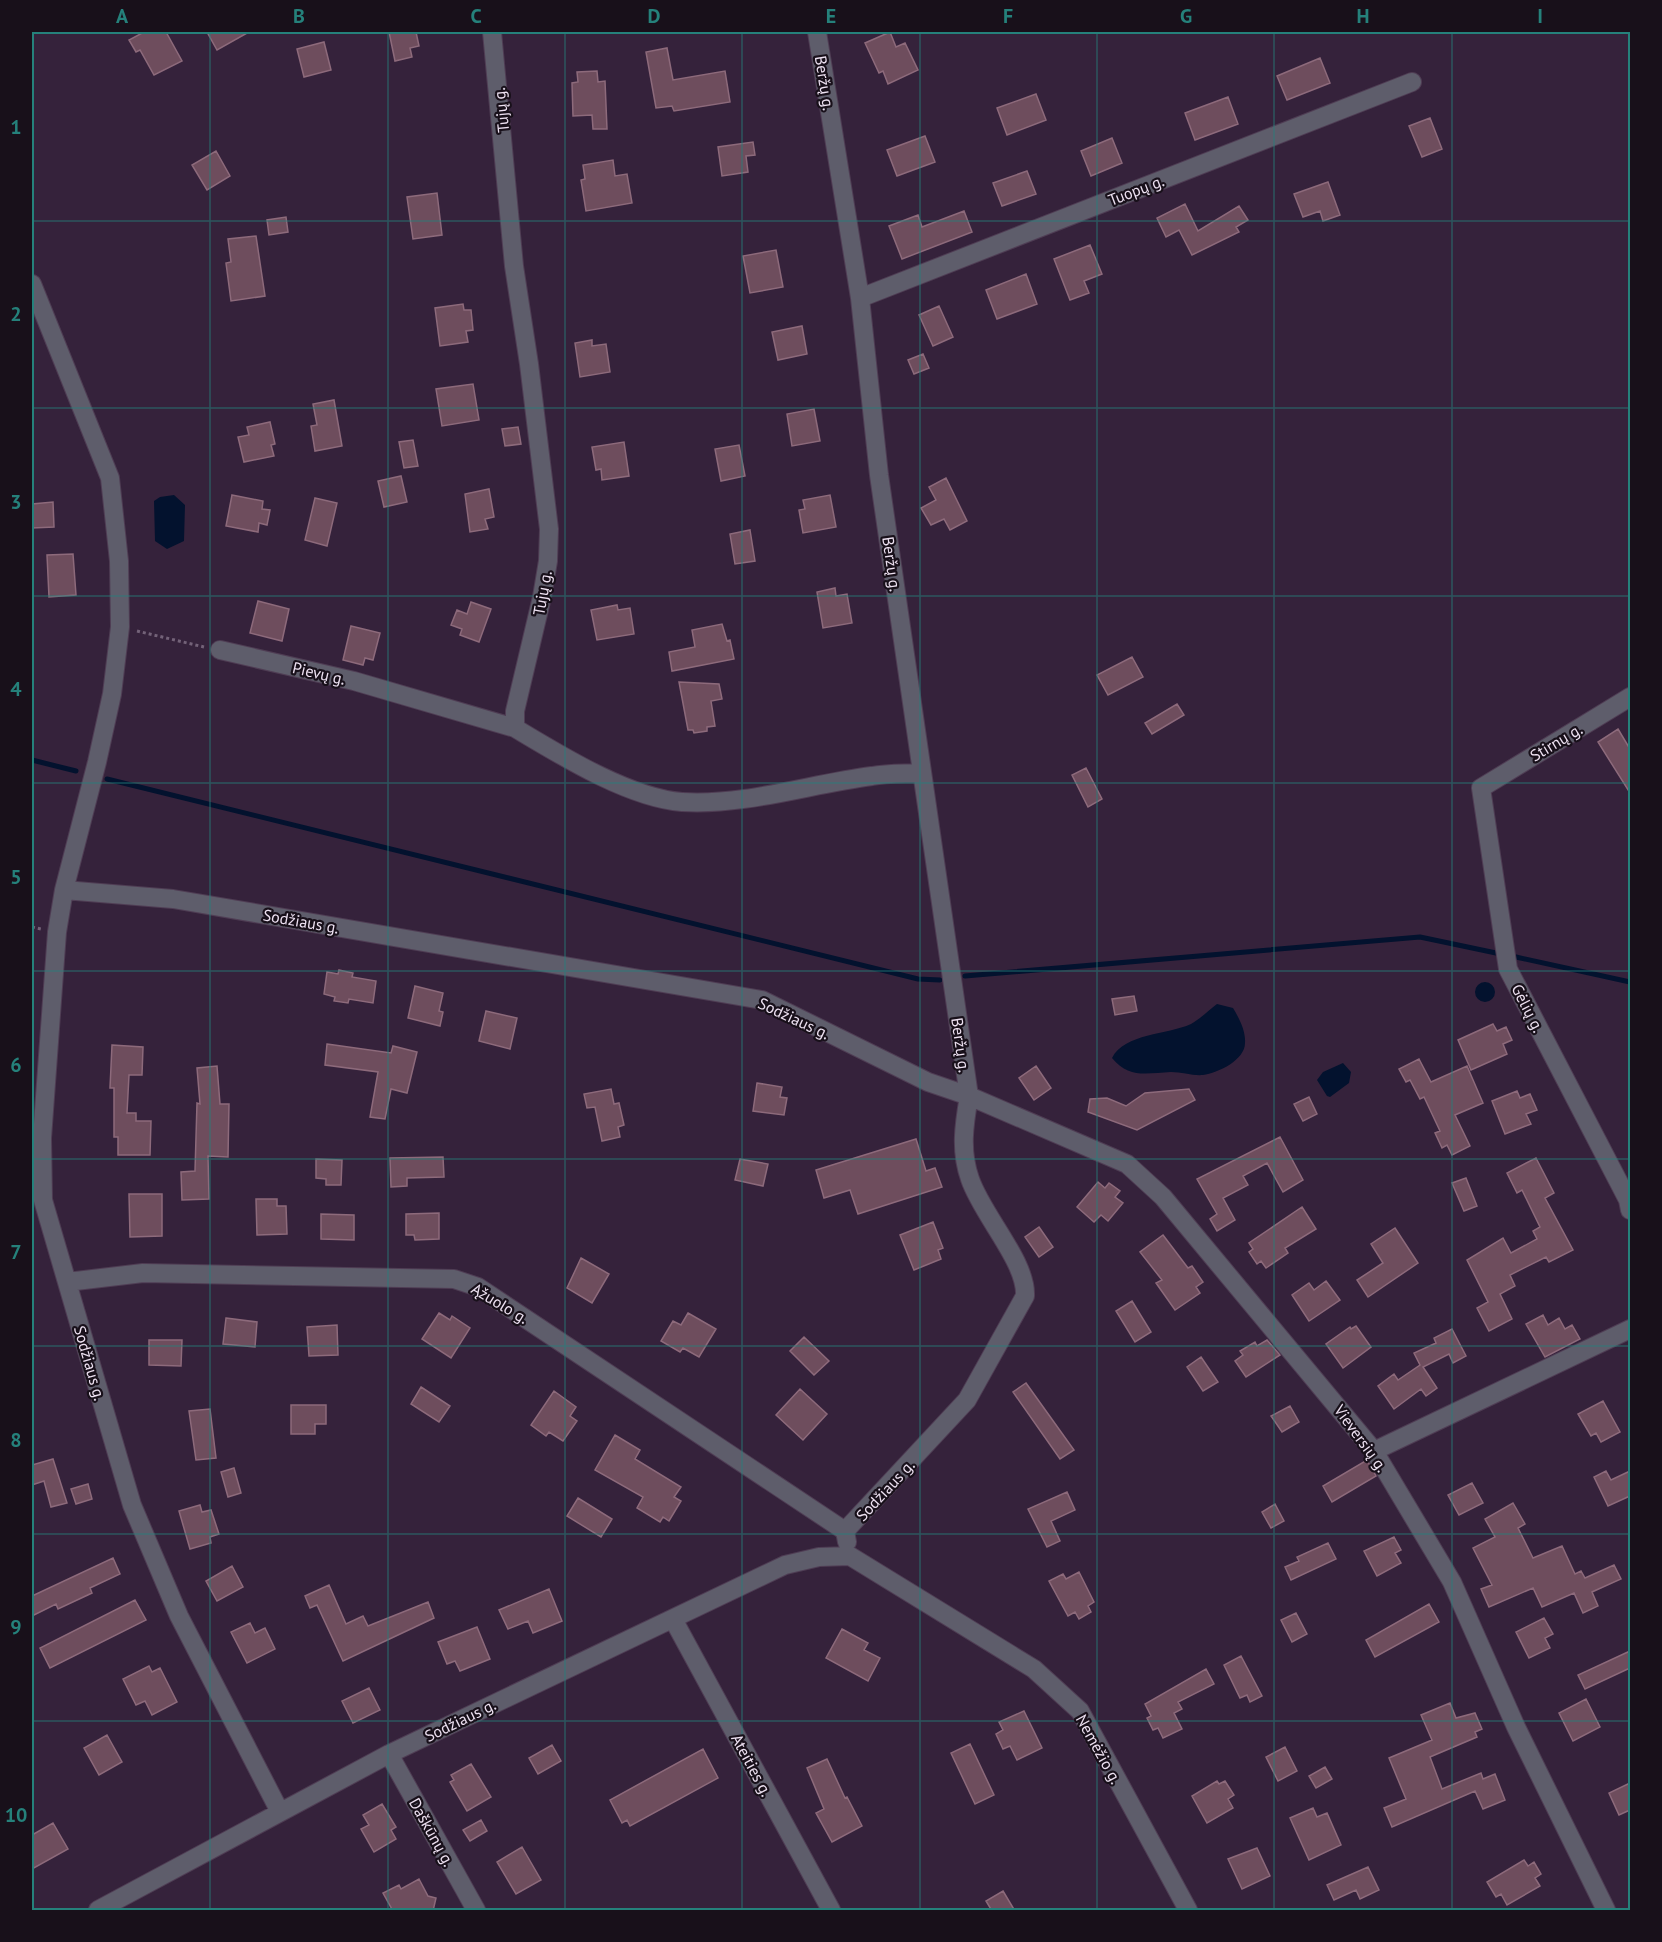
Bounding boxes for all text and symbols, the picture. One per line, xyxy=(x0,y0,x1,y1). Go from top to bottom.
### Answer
text: A xyxy=(116,3,129,29)
text: B xyxy=(293,3,305,29)
text: C xyxy=(470,3,482,29)
text: D xyxy=(648,3,661,29)
text: E xyxy=(826,3,836,29)
text: F xyxy=(1003,3,1013,29)
text: G xyxy=(1180,3,1192,29)
text: H xyxy=(1356,3,1370,29)
text: I xyxy=(1537,3,1543,29)
street label: Beržų g. xyxy=(811,54,839,112)
street label: Tujų g. xyxy=(489,87,513,133)
text: 1 xyxy=(10,114,22,140)
street label: Tuopų g. xyxy=(1105,170,1167,210)
text: 2 xyxy=(10,301,22,327)
text: 3 xyxy=(10,489,22,515)
street label: Beržų g. xyxy=(878,535,906,593)
street label: Tujų g. xyxy=(528,569,556,617)
street label: Pievų g. xyxy=(291,657,347,689)
text: 4 xyxy=(10,676,22,702)
street label: Stirnų g. xyxy=(1526,719,1586,765)
text: 5 xyxy=(10,864,22,890)
street label: Sodžiaus g. xyxy=(261,904,341,938)
street label: Gėlių g. xyxy=(1507,980,1549,1036)
street label: Sodžiaus g. xyxy=(755,993,833,1043)
street label: Beržų g. xyxy=(947,1016,975,1074)
text: 6 xyxy=(10,1052,22,1078)
text: 7 xyxy=(10,1239,22,1265)
street label: Ąžuolo g. xyxy=(468,1278,532,1328)
street label: Sodžiaus g. xyxy=(70,1323,110,1403)
street label: Vieversių g. xyxy=(1329,1400,1392,1476)
text: 8 xyxy=(10,1427,22,1453)
street label: Sodžiaus g. xyxy=(852,1455,918,1525)
text: 9 xyxy=(10,1614,22,1640)
street label: Sodžiaus g. xyxy=(421,1694,499,1746)
street label: Nemėžio g. xyxy=(1072,1711,1126,1787)
street label: Ateities g. xyxy=(727,1730,777,1800)
street label: Daškūnų g. xyxy=(405,1794,459,1870)
text: 10 xyxy=(5,1802,27,1828)

